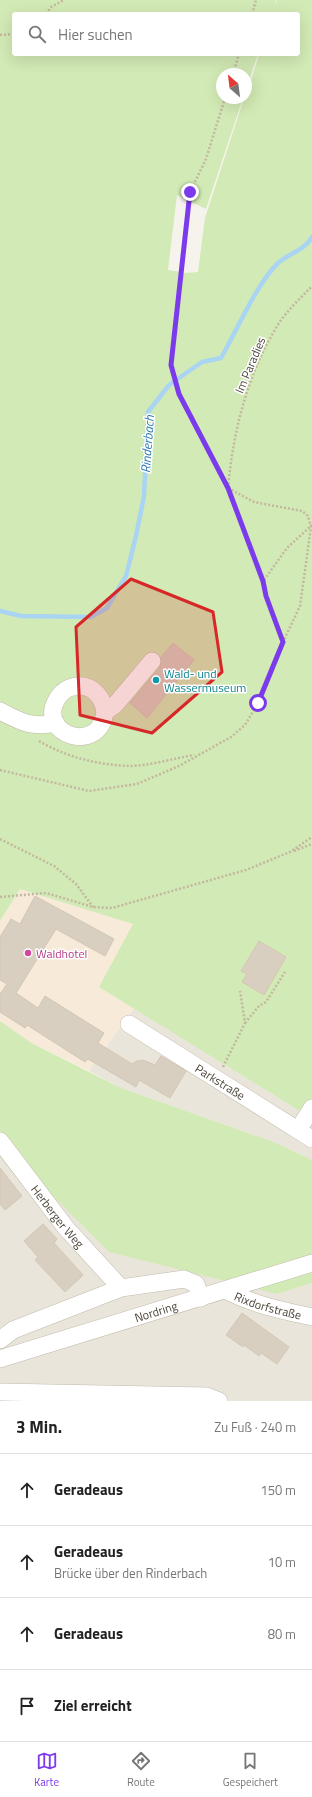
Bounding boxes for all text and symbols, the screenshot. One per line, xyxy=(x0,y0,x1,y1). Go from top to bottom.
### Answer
search box xyxy=(12,12,300,56)
icon: search xyxy=(26,23,48,45)
text: Hier suchen xyxy=(58,23,133,46)
north arrow xyxy=(216,68,252,104)
route end xyxy=(181,183,199,201)
street label: Im Paradies xyxy=(230,334,271,396)
water label: Rinderbach xyxy=(135,414,159,474)
place label: Wald- und Wassermuseum xyxy=(164,664,246,697)
marker: Wald- und Wassermuseum xyxy=(151,675,161,685)
route start xyxy=(249,694,267,712)
place label: Waldhotel xyxy=(36,944,87,963)
marker: Waldhotel xyxy=(23,948,33,958)
street label: Parkstraße xyxy=(192,1059,249,1104)
street label: Herberger Weg xyxy=(27,1181,89,1252)
street label: Rixdorfstraße xyxy=(232,1286,303,1324)
street label: Nordring xyxy=(132,1295,180,1327)
text: 3 Min. xyxy=(16,1414,62,1440)
text: Zu Fuß · 240 m xyxy=(214,1417,296,1437)
text: Geradeaus xyxy=(54,1478,123,1501)
icon: ahead xyxy=(16,1479,38,1501)
text: 150 m xyxy=(260,1480,296,1500)
text: Geradeaus xyxy=(54,1540,123,1563)
icon: ahead xyxy=(16,1551,38,1573)
text: 10 m xyxy=(268,1552,296,1572)
text: Brücke über den Rinderbach xyxy=(54,1563,207,1583)
text: Geradeaus xyxy=(54,1622,123,1645)
icon: ahead xyxy=(16,1623,38,1645)
text: 80 m xyxy=(268,1624,296,1644)
text: Ziel erreicht xyxy=(54,1694,132,1717)
icon: arrive xyxy=(16,1695,38,1717)
tab: Karte xyxy=(34,1750,59,1790)
tab: Route xyxy=(127,1750,155,1790)
tab: Gespeichert xyxy=(223,1750,278,1790)

